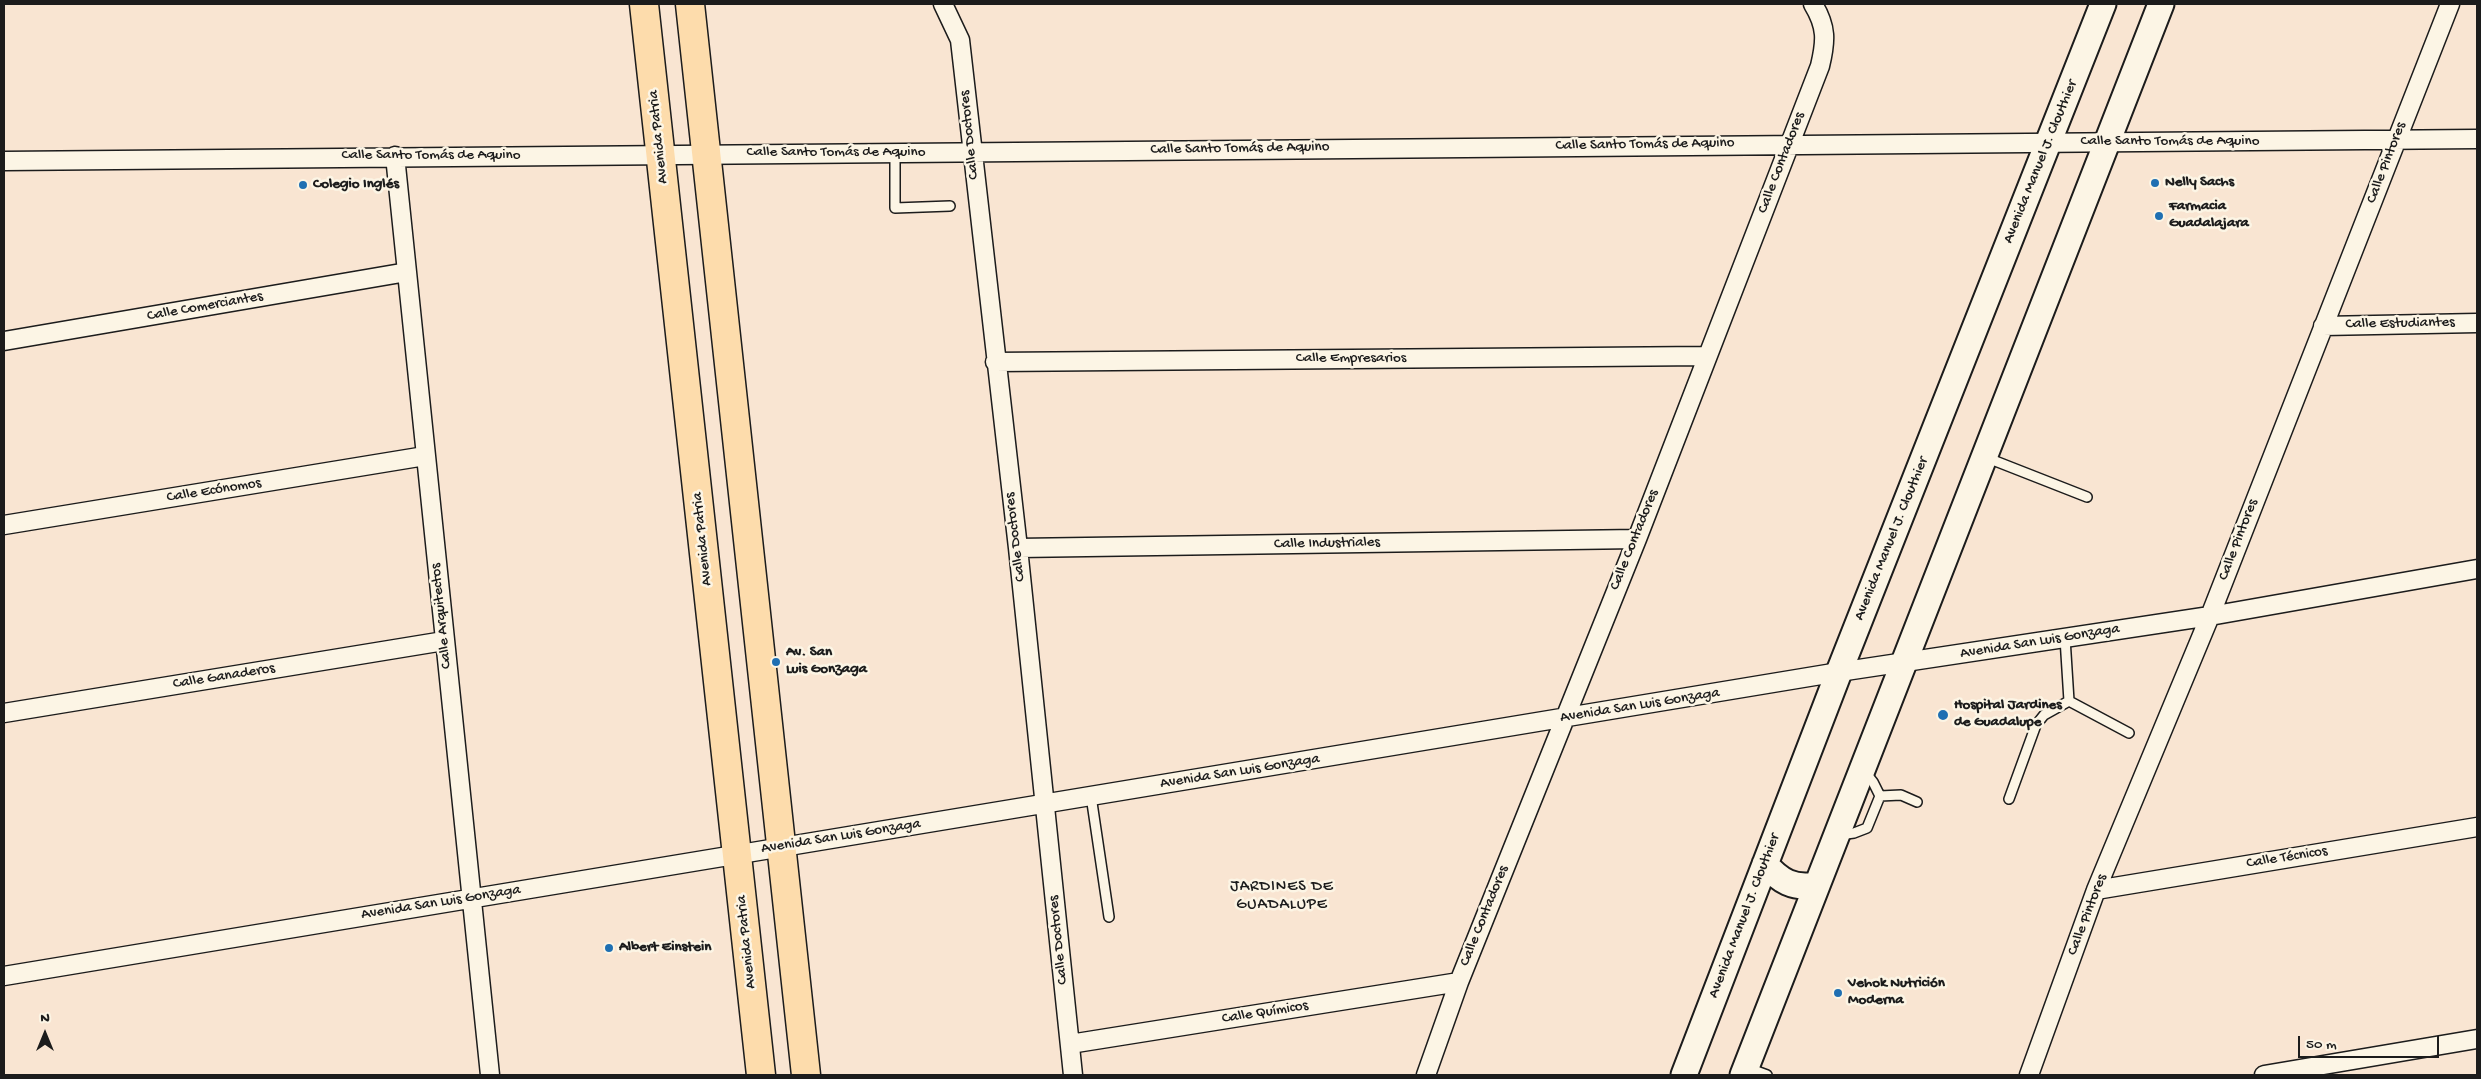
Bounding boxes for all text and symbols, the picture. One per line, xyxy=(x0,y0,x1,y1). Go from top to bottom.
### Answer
street label: Avenida Manuel J. Clouthier xyxy=(2000,78,2082,246)
street label: Avenida Patria xyxy=(645,89,673,185)
street label: Calle Doctores xyxy=(956,90,984,180)
street label: Calle Contadores xyxy=(1754,110,1810,216)
street label: Calle Pintores xyxy=(2363,120,2411,206)
street label: Calle Santo Tomás de Aquino xyxy=(2081,133,2259,151)
street label: Calle Santo Tomás de Aquino xyxy=(1555,134,1735,156)
street label: Calle Santo Tomás de Aquino xyxy=(1150,138,1330,160)
street label: Calle Santo Tomás de Aquino xyxy=(747,144,925,162)
street label: Calle Santo Tomás de Aquino xyxy=(342,147,520,165)
place label: Nelly Sachs xyxy=(2165,174,2234,192)
place label: Colegio Inglés xyxy=(313,176,399,194)
marker: Nelly Sachs xyxy=(2149,177,2161,189)
marker: Colegio Inglés xyxy=(297,179,309,191)
place label: Farmacia Guadalajara xyxy=(2169,198,2249,233)
marker: Farmacia Guadalajara xyxy=(2153,210,2165,222)
street label: Calle Comerciantes xyxy=(146,288,264,326)
street label: Calle Estudiantes xyxy=(2345,314,2455,334)
street label: Calle Empresarios xyxy=(1296,350,1406,368)
street label: Avenida Manuel J. Clouthier xyxy=(1851,455,1933,623)
street label: Calle Ecónomos xyxy=(165,475,263,507)
street label: Calle Contadores xyxy=(1607,487,1663,593)
street label: Avenida Patria xyxy=(689,491,717,587)
street label: Calle Doctores xyxy=(1002,491,1030,583)
street label: Calle Pintores xyxy=(2215,497,2263,583)
street label: Calle Industriales xyxy=(1274,534,1380,554)
street label: Calle Arquitectos xyxy=(428,562,456,670)
street label: Avenida San Luis Gonzaga xyxy=(1959,620,2121,664)
place label: Av. San Luis Gonzaga xyxy=(786,644,867,679)
marker: Av. San Luis Gonzaga xyxy=(770,656,782,668)
street label: Calle Ganaderos xyxy=(172,660,276,694)
street label: Avenida San Luis Gonzaga xyxy=(1559,684,1721,728)
place label: Hospital Jardines de Guadalupe xyxy=(1954,697,2062,732)
marker: Hospital Jardines de Guadalupe xyxy=(1936,708,1950,722)
street label: Avenida San Luis Gonzaga xyxy=(1159,750,1321,794)
street label: Avenida San Luis Gonzaga xyxy=(760,815,922,859)
street label: Avenida Manuel J. Clouthier xyxy=(1705,831,1785,1001)
street label: Calle Técnicos xyxy=(2245,843,2329,873)
street label: Calle Contadores xyxy=(1457,863,1513,969)
street label: Calle Pintores xyxy=(2064,872,2112,958)
district label: JARDINES DE GUADALUPE xyxy=(1229,878,1335,916)
street label: Avenida San Luis Gonzaga xyxy=(360,881,522,925)
street label: Avenida Patria xyxy=(733,894,761,990)
street label: Calle Doctores xyxy=(1045,895,1073,985)
place label: Albert Einstein xyxy=(619,939,711,957)
marker: Albert Einstein xyxy=(603,942,615,954)
place label: Vehok Nutrición Moderna xyxy=(1848,975,1945,1010)
marker: Vehok Nutrición Moderna xyxy=(1832,987,1844,999)
street label: Calle Químicos xyxy=(1221,997,1309,1029)
north arrow xyxy=(20,1009,70,1059)
text: N xyxy=(40,1010,50,1027)
scale bar xyxy=(2301,1026,2442,1058)
text: 50 m xyxy=(2306,1036,2337,1054)

